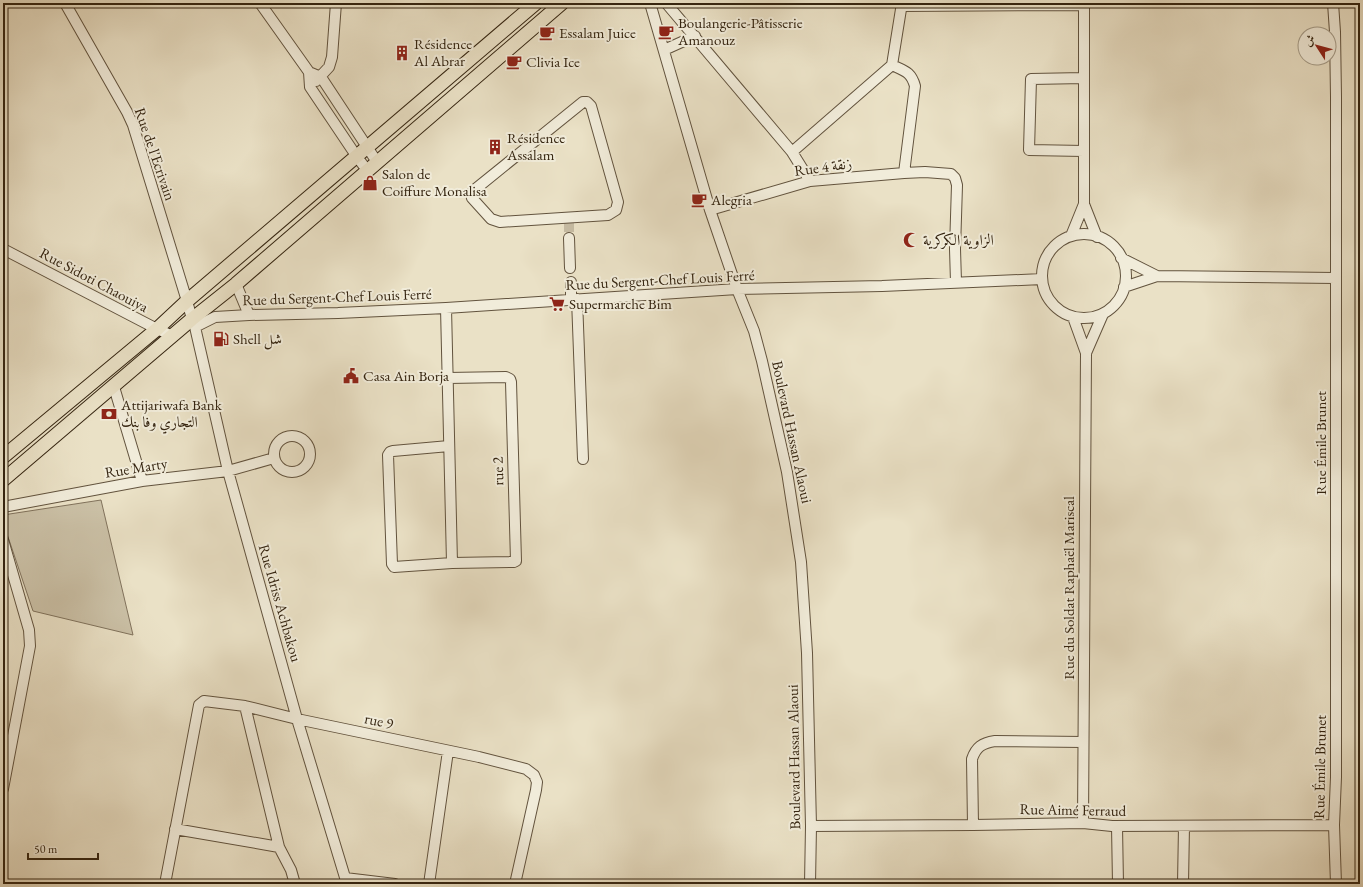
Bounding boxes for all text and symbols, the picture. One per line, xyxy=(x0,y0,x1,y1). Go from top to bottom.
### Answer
place label: Boulangerie-Pâtisserie Amanouz xyxy=(677,13,803,49)
place label: Essalam Juice xyxy=(559,23,636,42)
cafe icon: Boulangerie-Pâtisserie Amanouz xyxy=(657,23,675,41)
cafe icon: Essalam Juice xyxy=(538,24,556,42)
north arrow xyxy=(1297,26,1337,66)
text: ش xyxy=(1300,32,1318,49)
place label: Résidence Al Abrar xyxy=(413,34,472,70)
building icon: Résidence Al Abrar xyxy=(393,44,411,62)
place label: Clivia Ice xyxy=(526,52,580,71)
cafe icon: Clivia Ice xyxy=(505,53,523,71)
street label: Rue de l'Ecrivain xyxy=(131,105,180,203)
place label: Résidence Assalam xyxy=(506,128,565,164)
building icon: Résidence Assalam xyxy=(486,138,504,156)
street label: Rue 4 زنقة xyxy=(793,153,853,180)
place label: Salon de Coiffure Monalisa xyxy=(382,164,487,200)
shop icon: Salon de Coiffure Monalisa xyxy=(361,174,379,192)
place label: Alegria xyxy=(710,190,752,209)
cafe icon: Alegria xyxy=(690,191,708,209)
place label: الزاوية الكركرية xyxy=(923,230,994,250)
mosque icon: الزاوية الكركرية xyxy=(902,231,920,249)
street label: Rue Sidoti Chaouiya xyxy=(37,243,152,316)
street label: Rue du Sergent-Chef Louis Ferré xyxy=(565,265,755,294)
street label: Rue du Sergent-Chef Louis Ferré xyxy=(242,284,432,309)
place label: Supermarche Bim xyxy=(569,294,672,313)
supermarket icon: Supermarche Bim xyxy=(548,295,566,313)
place label: Shell شل xyxy=(233,329,282,350)
fuel station icon: Shell شل xyxy=(212,330,230,348)
street label: Boulevard Hassan Alaoui xyxy=(768,359,817,505)
place label: Casa Ain Borja xyxy=(363,366,449,385)
public building icon: Casa Ain Borja xyxy=(342,367,360,385)
street label: Rue Émile Brunet xyxy=(1311,391,1330,495)
place label: Attijariwafa Bank التجاري وفا بنك xyxy=(120,395,223,434)
bank icon: Attijariwafa Bank التجاري وفا بنك xyxy=(100,405,118,423)
street label: Rue Marty xyxy=(103,453,169,482)
street label: rue 2 xyxy=(488,456,507,486)
street label: Rue du Soldat Raphaël Mariscal xyxy=(1059,496,1078,680)
street label: Rue Idriss Achbakou xyxy=(255,542,306,664)
street label: Boulevard Hassan Alaoui xyxy=(783,684,804,830)
street label: rue 9 xyxy=(363,708,395,733)
street label: Rue Émile Brunet xyxy=(1309,715,1330,819)
street label: Rue Aimé Ferraud xyxy=(1020,799,1127,820)
scale bar xyxy=(28,835,98,861)
text: 50 m xyxy=(34,841,58,857)

